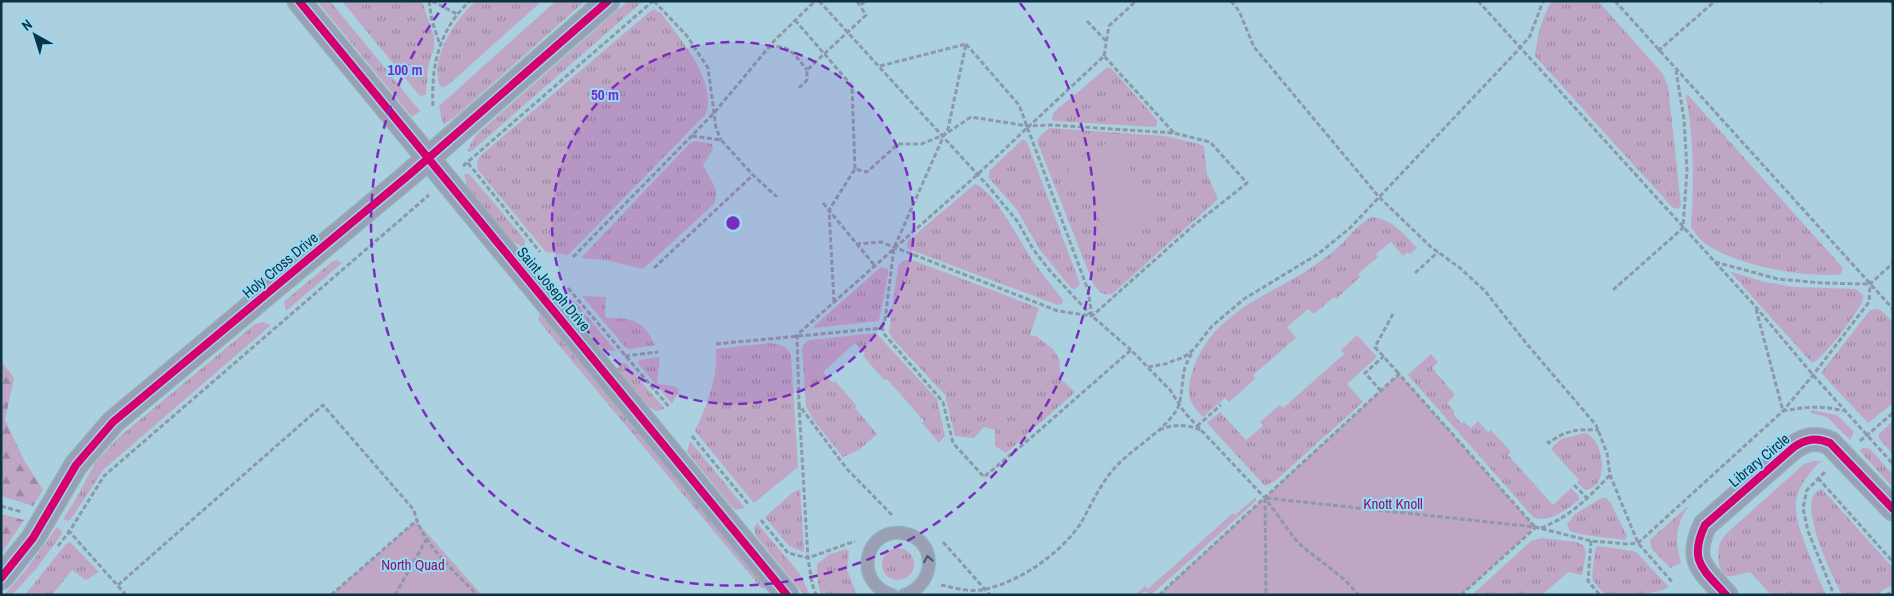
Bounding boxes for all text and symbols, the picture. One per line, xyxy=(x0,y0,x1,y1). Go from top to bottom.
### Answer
north arrow xyxy=(10,10,60,60)
text: N xyxy=(18,15,36,35)
text: 100 m xyxy=(388,59,422,80)
text: 50 m xyxy=(591,84,619,105)
centre of rings xyxy=(724,214,742,232)
street label: Holy Cross Drive xyxy=(238,227,322,303)
street label: Saint Joseph Drive xyxy=(512,242,596,336)
street label: Library Circle xyxy=(1724,428,1794,492)
park label: Knott Knoll xyxy=(1363,493,1423,514)
park label: North Quad xyxy=(381,554,445,575)
one-way arrow xyxy=(923,554,933,563)

